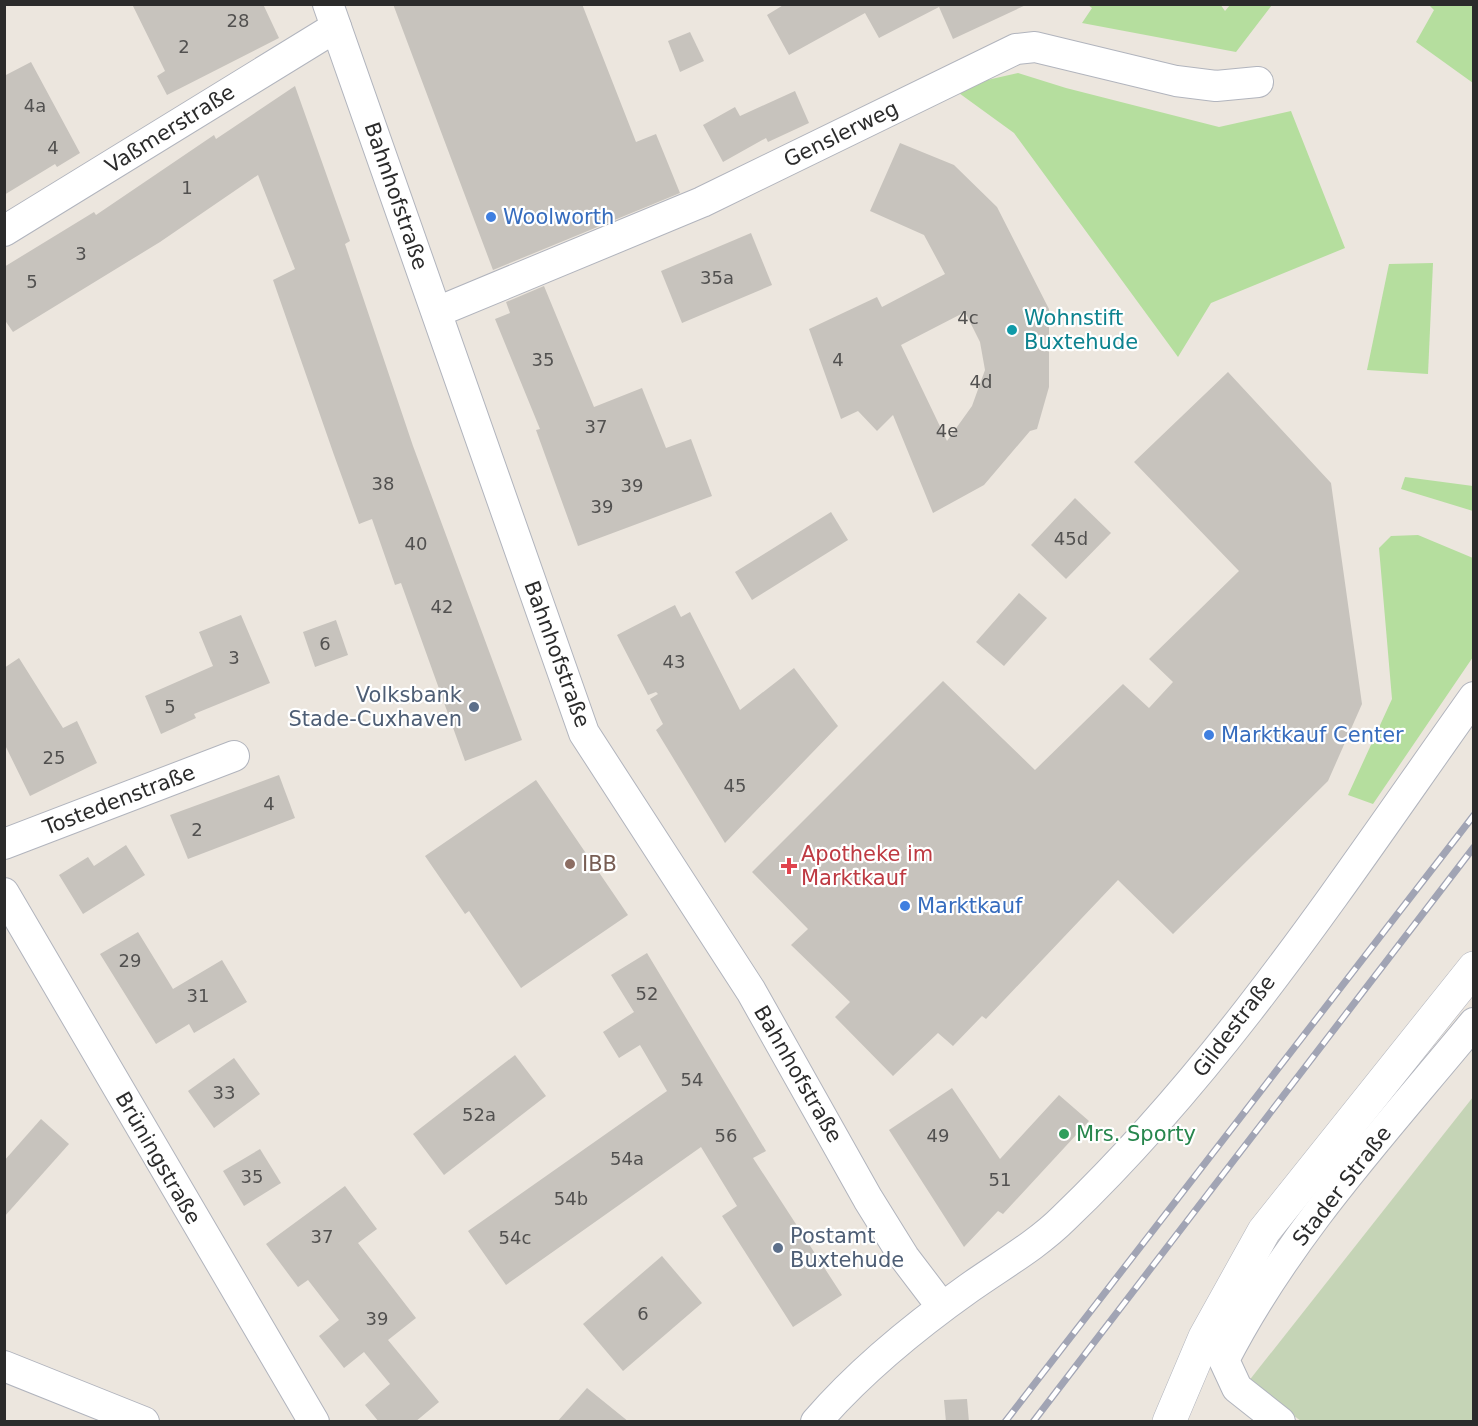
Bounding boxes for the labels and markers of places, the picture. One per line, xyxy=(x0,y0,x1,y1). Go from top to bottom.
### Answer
place label: Woolworth xyxy=(503,205,614,229)
marker: Woolworth xyxy=(484,210,498,224)
place label: Wohnstift Buxtehude xyxy=(1024,306,1138,354)
marker: Wohnstift Buxtehude xyxy=(1005,323,1019,337)
place label: Volksbank Stade-Cuxhaven xyxy=(289,683,463,731)
marker: Volksbank Stade-Cuxhaven xyxy=(467,700,481,714)
place label: Marktkauf Center xyxy=(1221,723,1404,747)
marker: Marktkauf Center xyxy=(1202,728,1216,742)
place label: Apotheke im Marktkauf xyxy=(801,842,933,890)
place label: IBB xyxy=(582,852,617,876)
marker: IBB xyxy=(563,857,577,871)
marker: Apotheke im Marktkauf xyxy=(782,859,796,873)
place label: Marktkauf xyxy=(917,894,1023,918)
marker: Marktkauf xyxy=(898,899,912,913)
place label: Mrs. Sporty xyxy=(1076,1122,1196,1146)
marker: Mrs. Sporty xyxy=(1057,1127,1071,1141)
place label: Postamt Buxtehude xyxy=(790,1224,904,1272)
marker: Postamt Buxtehude xyxy=(771,1241,785,1255)

